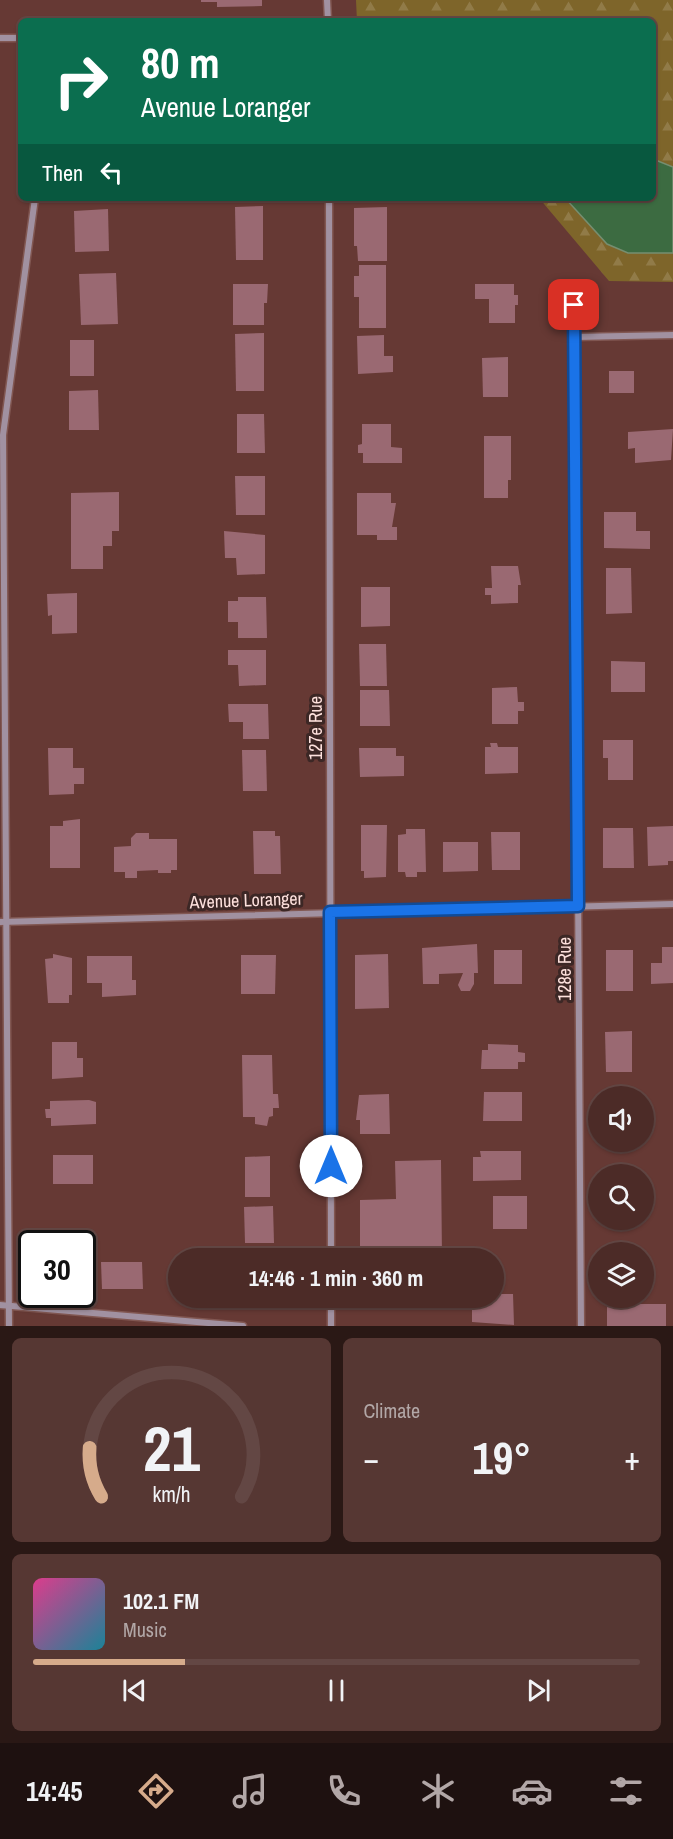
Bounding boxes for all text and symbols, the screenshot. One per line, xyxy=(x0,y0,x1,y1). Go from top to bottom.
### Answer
text: 80 m xyxy=(141,35,220,91)
icon: right xyxy=(42,42,120,120)
text: Avenue Loranger xyxy=(141,89,310,125)
icon: left xyxy=(95,156,128,189)
text: Then xyxy=(42,158,83,188)
pin xyxy=(548,279,599,330)
icon: arrive xyxy=(557,288,590,321)
street label: 127e Rue xyxy=(303,696,328,760)
street label: Avenue Loranger xyxy=(188,886,303,914)
street label: 128e Rue xyxy=(552,937,577,1001)
map controls xyxy=(588,1086,654,1308)
button: sound xyxy=(588,1086,654,1152)
position arrow xyxy=(299,1134,363,1198)
button: search xyxy=(588,1164,654,1230)
speed limit sign: 30 xyxy=(18,1230,96,1308)
button: layers xyxy=(588,1242,654,1308)
text: 14:46 · 1 min · 360 m xyxy=(249,1263,423,1293)
text: Climate xyxy=(364,1397,420,1424)
text: 21 xyxy=(143,1406,200,1490)
text: 19° xyxy=(472,1427,531,1488)
text: − xyxy=(364,1436,379,1480)
text: + xyxy=(624,1436,640,1480)
text: km/h xyxy=(152,1480,190,1509)
text: 102.1 FM xyxy=(123,1586,199,1616)
text: Music xyxy=(123,1616,167,1643)
icon: previous xyxy=(118,1674,151,1707)
icon: pause xyxy=(320,1674,353,1707)
icon: next xyxy=(522,1674,555,1707)
icon: directions xyxy=(135,1770,177,1812)
icon: music xyxy=(229,1770,271,1812)
icon: phone xyxy=(323,1770,365,1812)
icon: climate xyxy=(417,1770,459,1812)
icon: car xyxy=(511,1770,553,1812)
icon: filters xyxy=(605,1770,647,1812)
text: 14:45 xyxy=(26,1773,83,1809)

